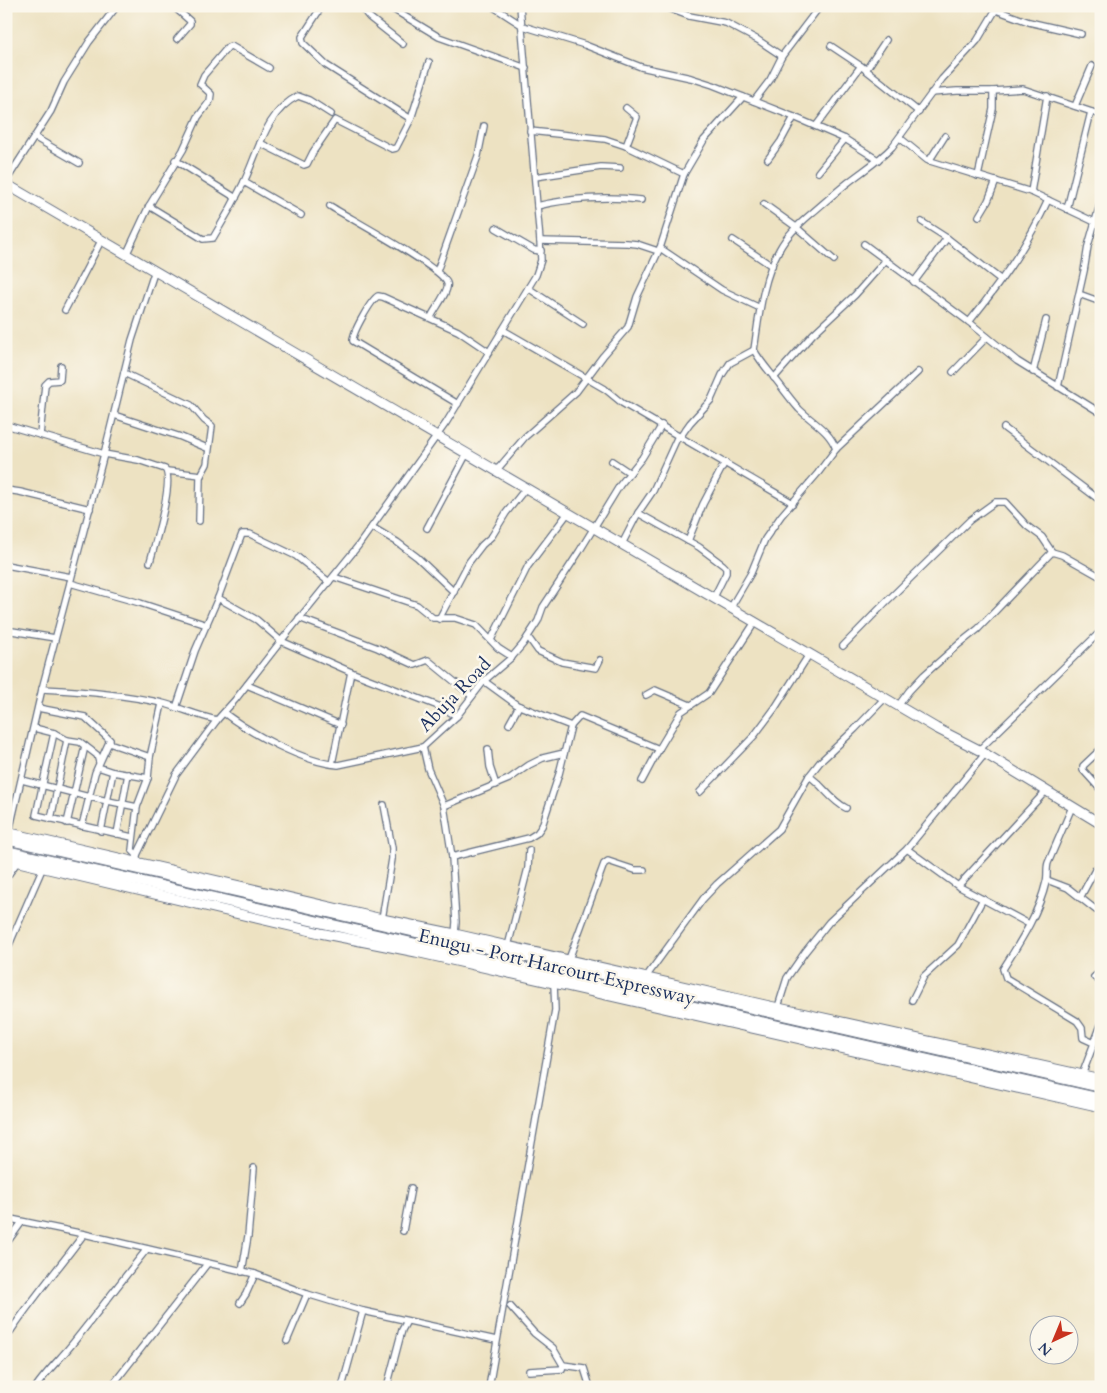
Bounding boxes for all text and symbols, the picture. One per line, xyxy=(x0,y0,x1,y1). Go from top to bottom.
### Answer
street label: Abuja Road xyxy=(413,652,497,738)
street label: Enugu - Port Harcourt Expressway xyxy=(416,922,698,1012)
north arrow xyxy=(1030,1316,1080,1366)
text: N xyxy=(1034,1338,1056,1360)

